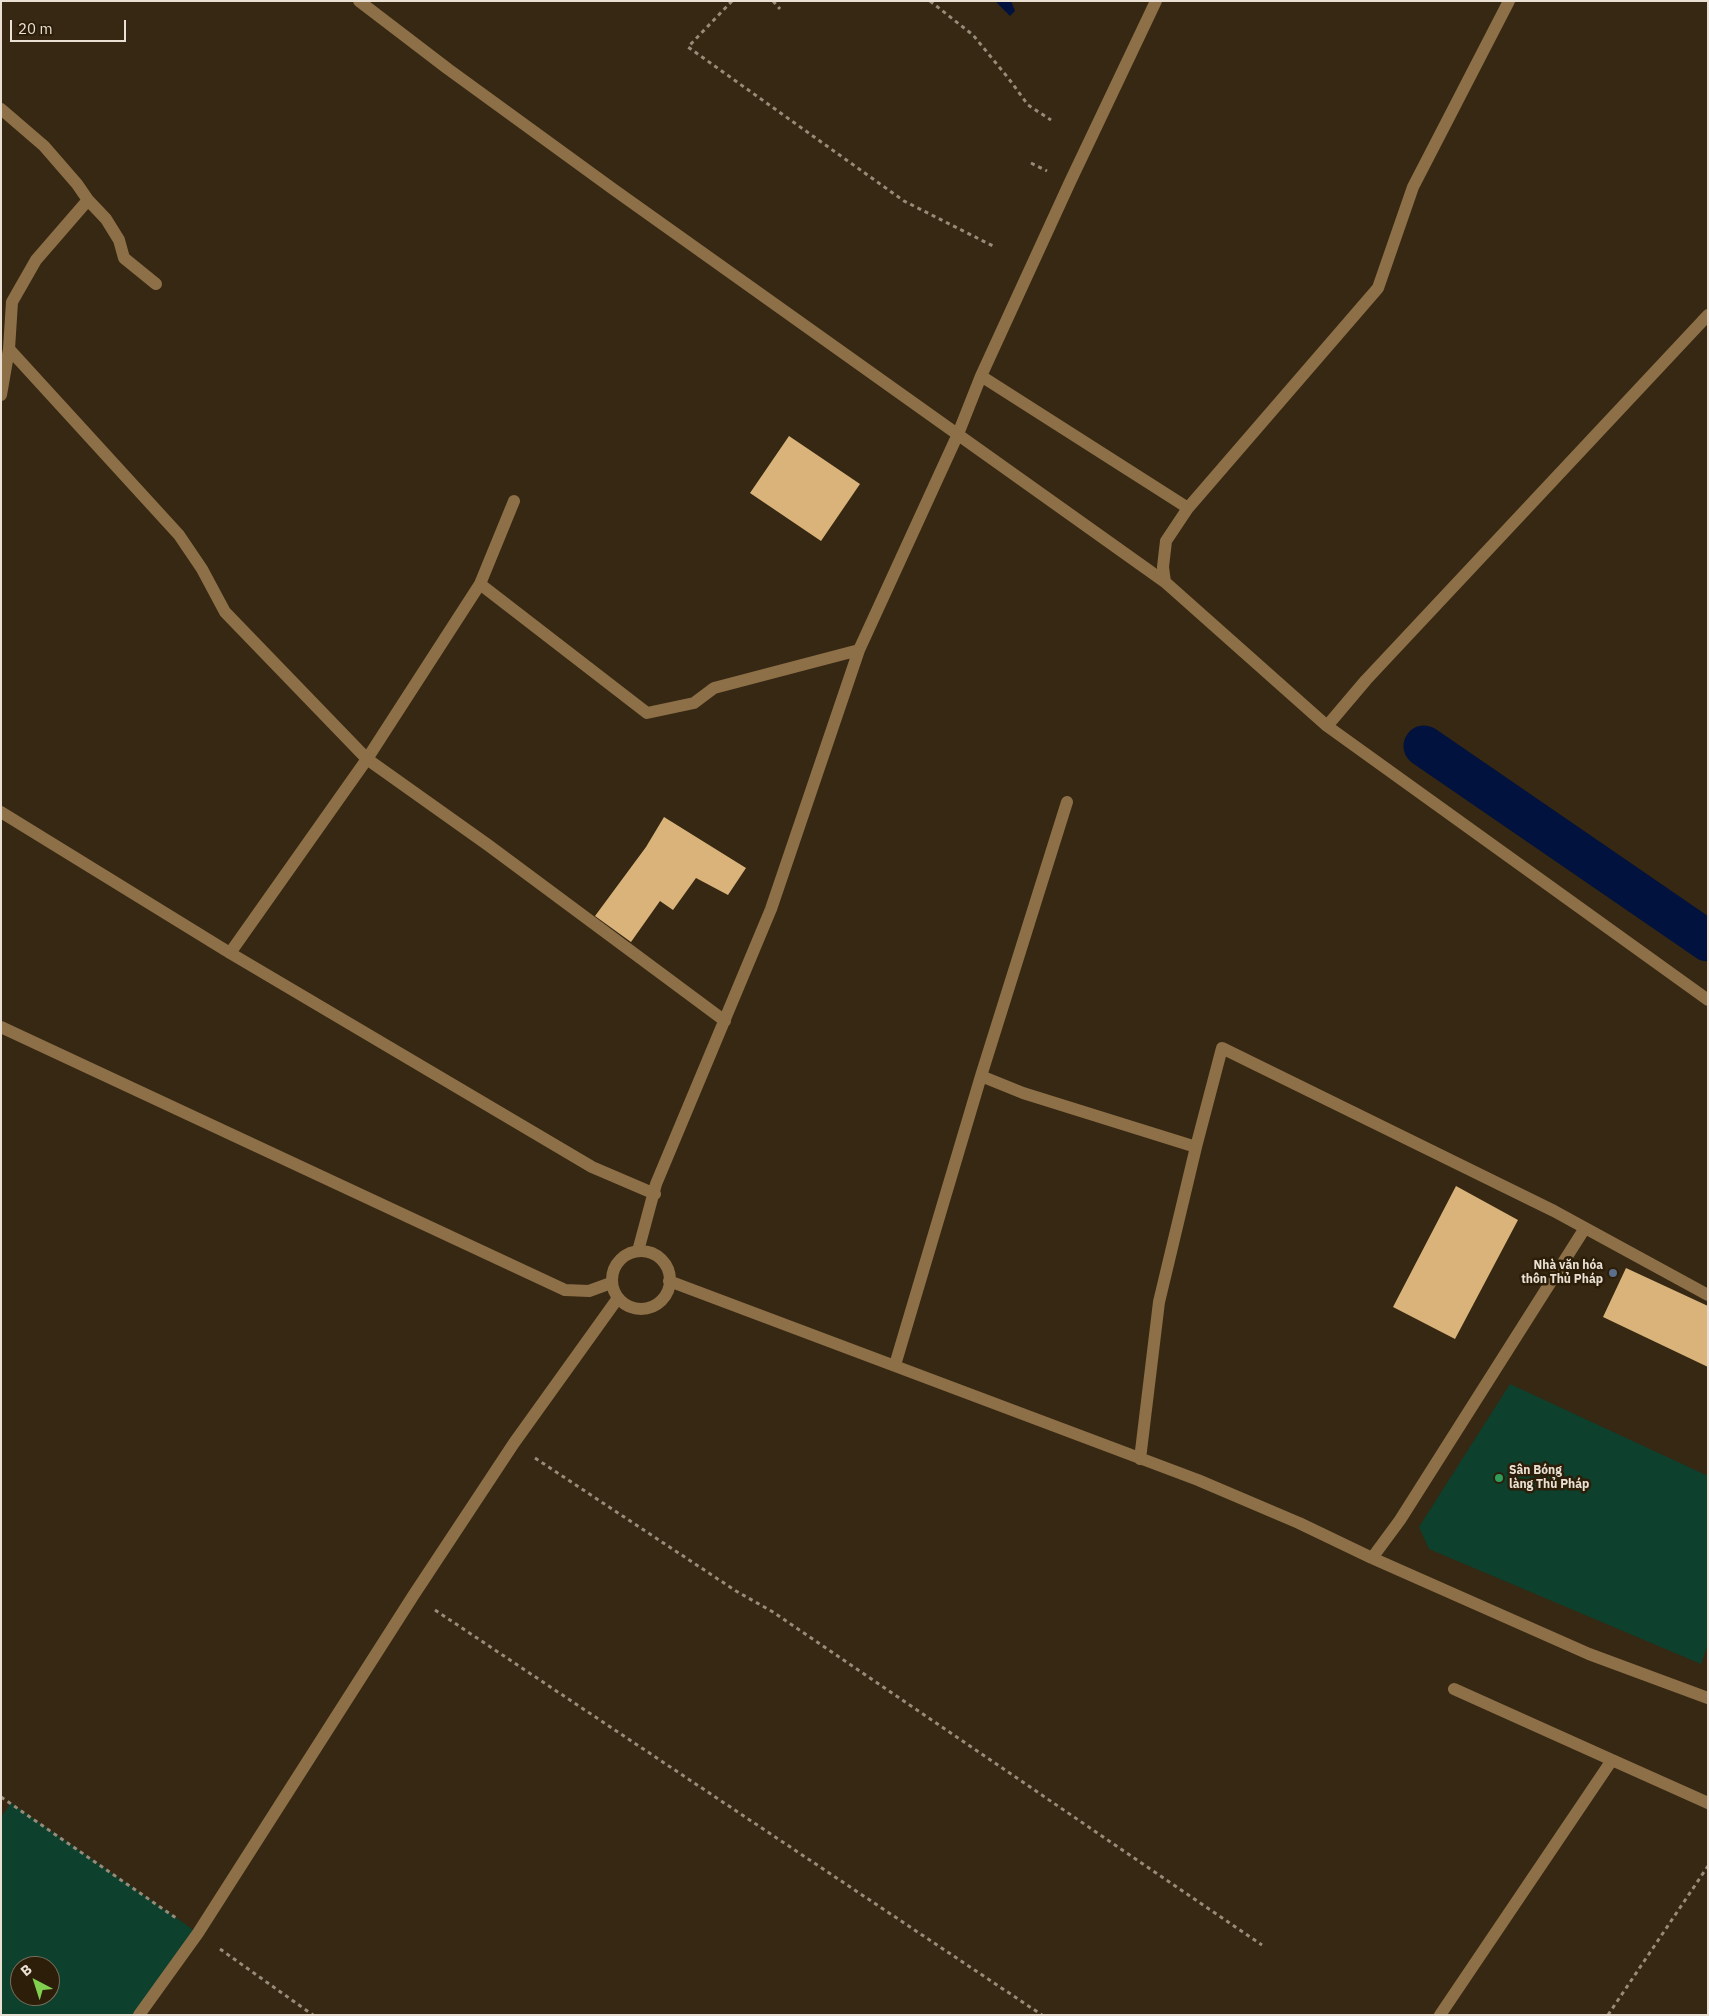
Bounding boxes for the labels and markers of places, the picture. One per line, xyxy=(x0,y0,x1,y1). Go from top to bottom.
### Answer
place label: Nhà văn hóa thôn Thủ Pháp xyxy=(1521,1259,1603,1287)
marker: Nhà văn hóa thôn Thủ Pháp xyxy=(1607,1267,1619,1279)
place label: Sân Bóng làng Thủ Pháp xyxy=(1509,1464,1589,1492)
marker: Sân Bóng làng Thủ Pháp xyxy=(1493,1472,1505,1484)

